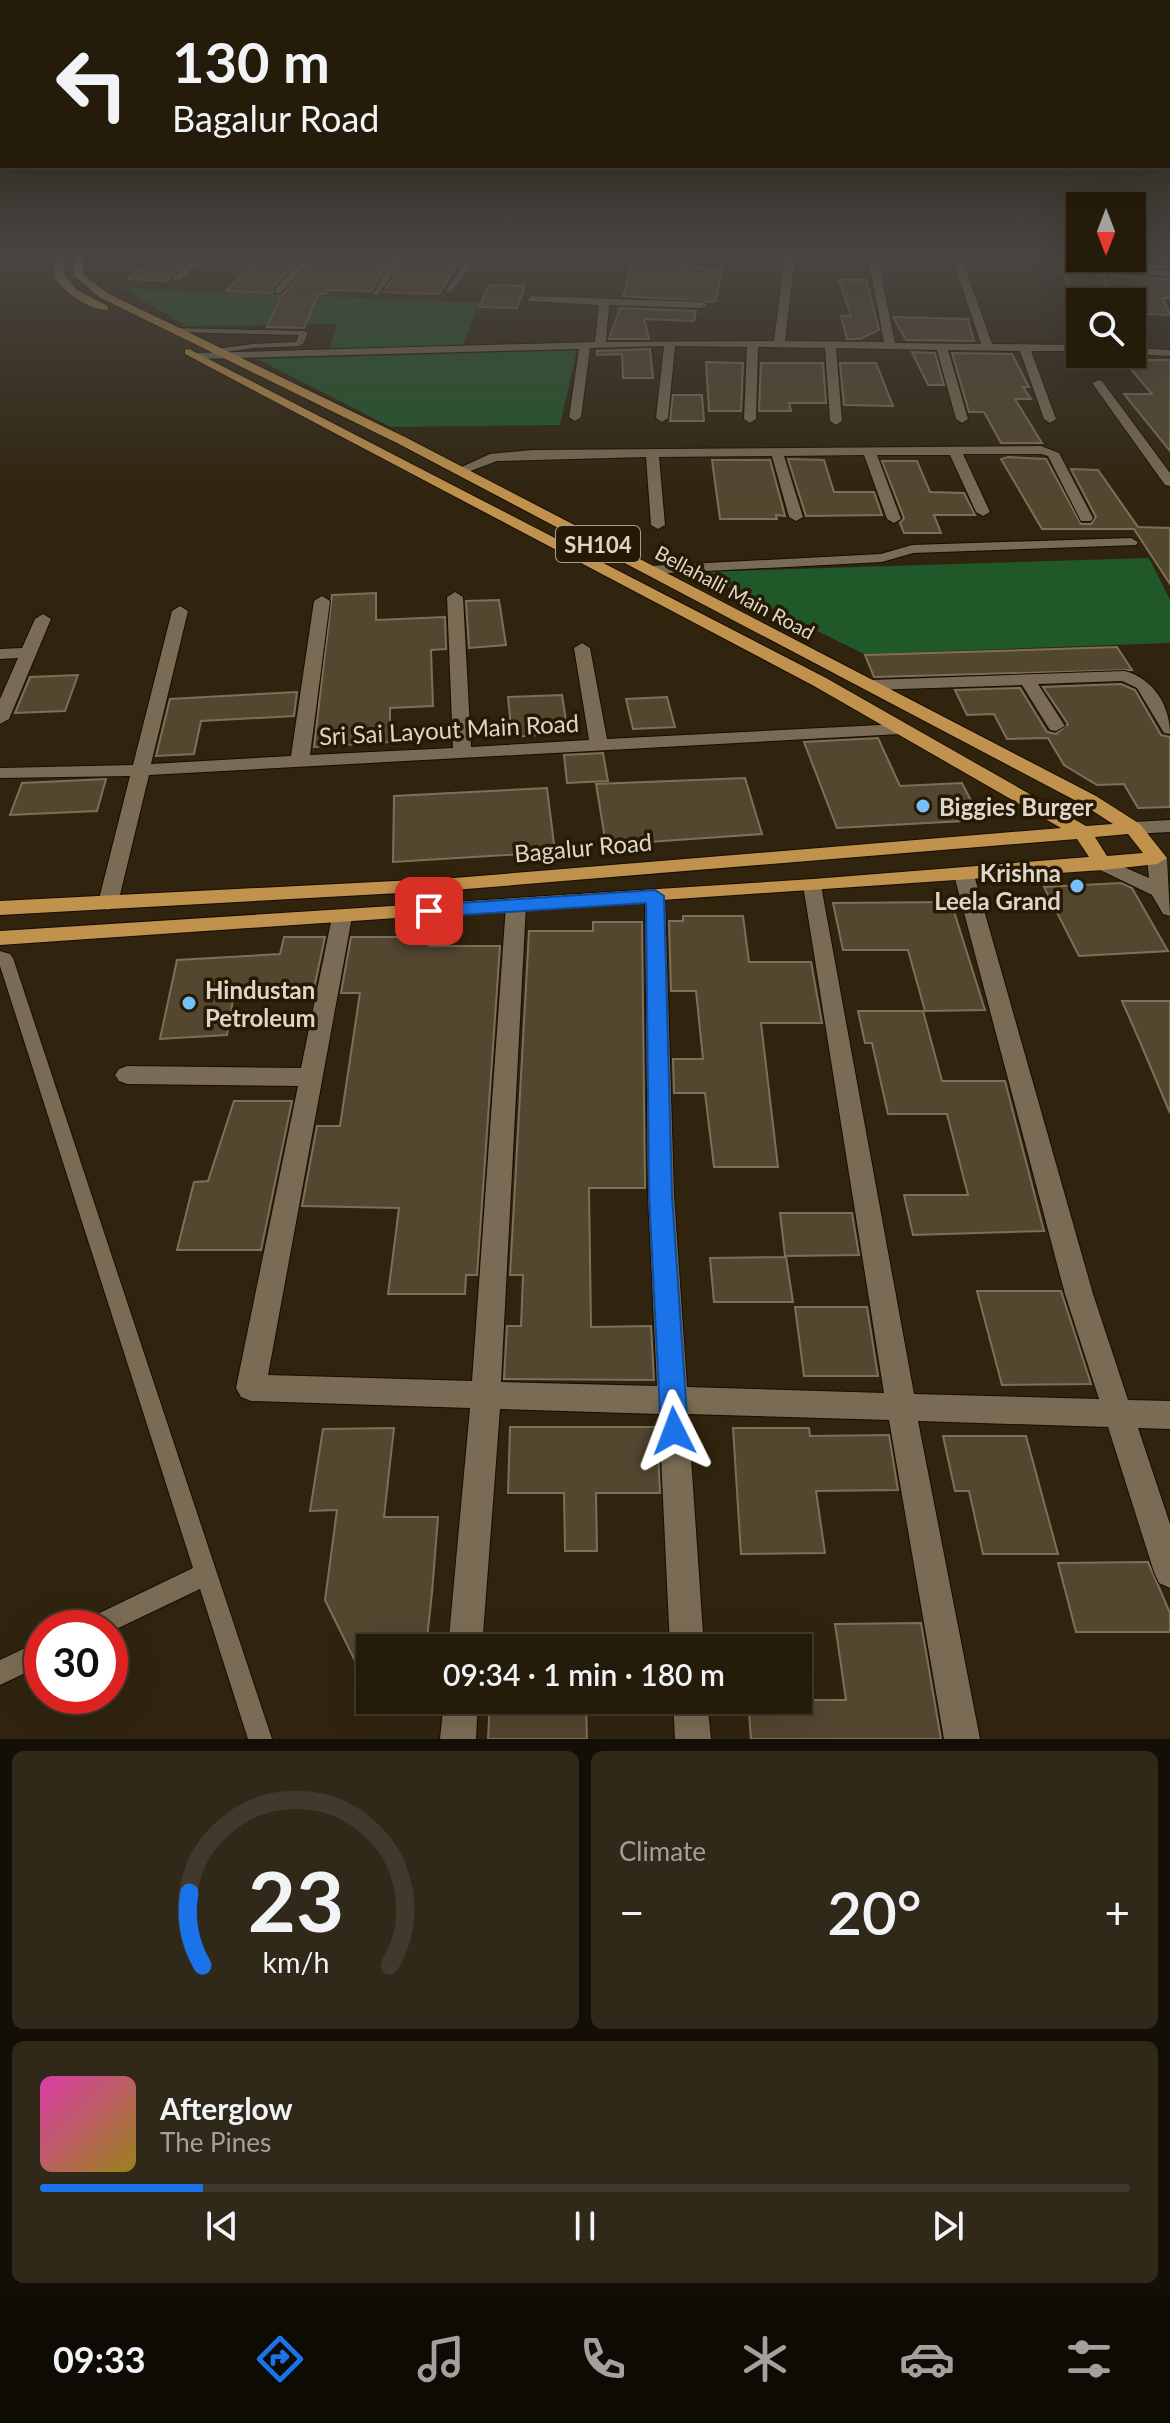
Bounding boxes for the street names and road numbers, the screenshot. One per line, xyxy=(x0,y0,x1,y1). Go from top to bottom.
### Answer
road number: SH104 xyxy=(556,526,640,562)
street label: Bellahalli Main Road xyxy=(651,540,819,644)
street label: Sri Sai Layout Main Road xyxy=(318,708,580,750)
street label: Bagalur Road xyxy=(513,827,653,867)

